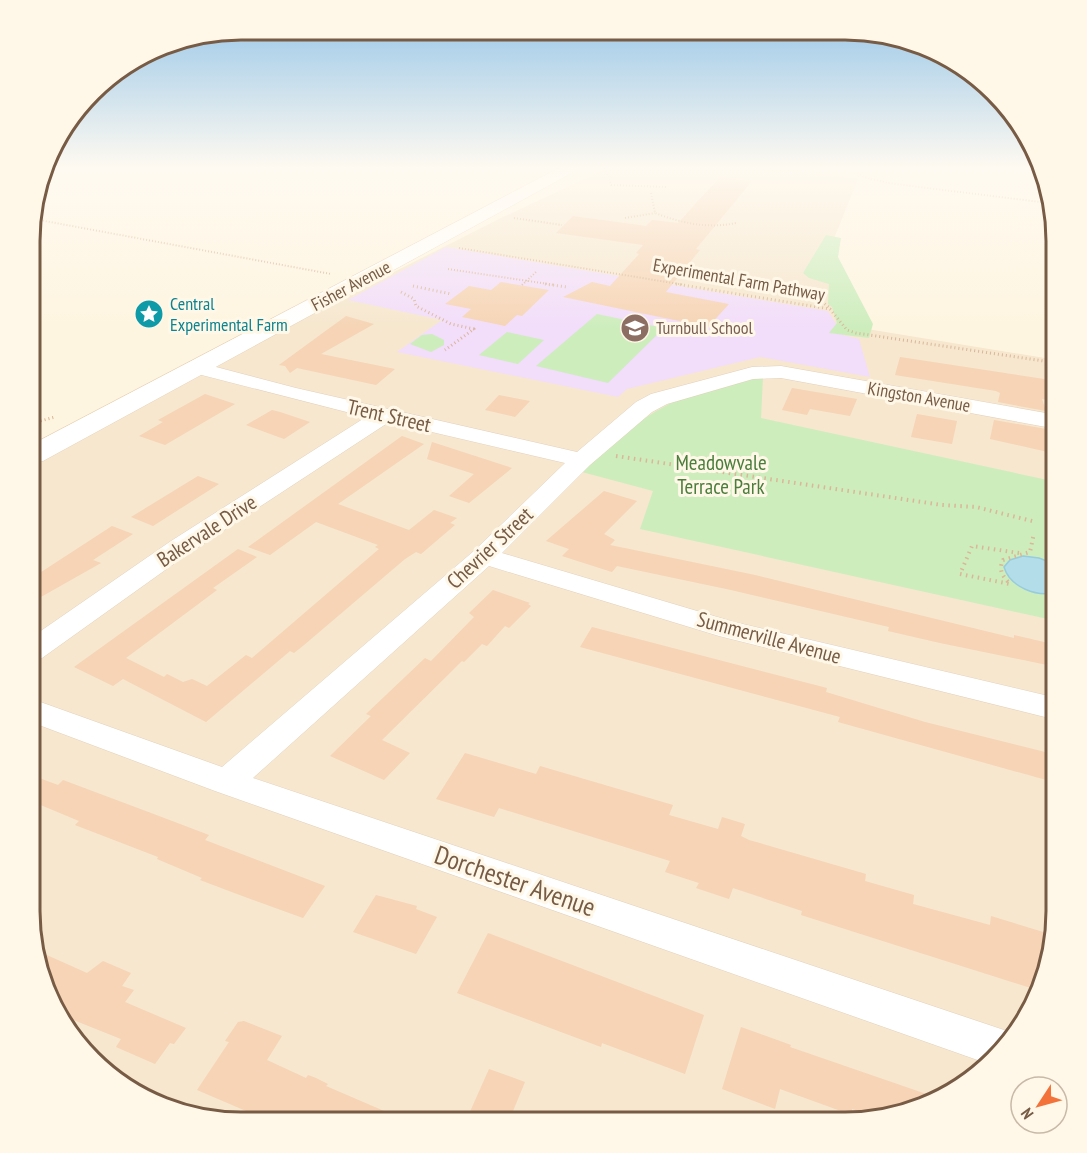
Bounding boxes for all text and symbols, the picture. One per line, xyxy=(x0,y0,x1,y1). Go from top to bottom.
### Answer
street label: Experimental Farm Pathway xyxy=(651,253,827,306)
street label: Fisher Avenue xyxy=(307,255,394,316)
place label: Central Experimental Farm xyxy=(170,292,288,336)
place icon: Central Experimental Farm xyxy=(133,298,165,330)
school or university icon: Turnbull School xyxy=(619,312,651,344)
place label: Turnbull School xyxy=(656,316,754,339)
street label: Kingston Avenue xyxy=(866,376,972,417)
street label: Trent Street xyxy=(345,393,434,438)
park label: Meadowvale Terrace Park xyxy=(675,449,767,500)
street label: Bakervale Drive xyxy=(152,488,262,573)
street label: Chevrier Street xyxy=(441,501,539,594)
street label: Summerville Avenue xyxy=(694,605,844,670)
street label: Dorchester Avenue xyxy=(431,838,600,923)
north arrow xyxy=(1009,1075,1069,1135)
text: N xyxy=(1016,1104,1037,1123)

